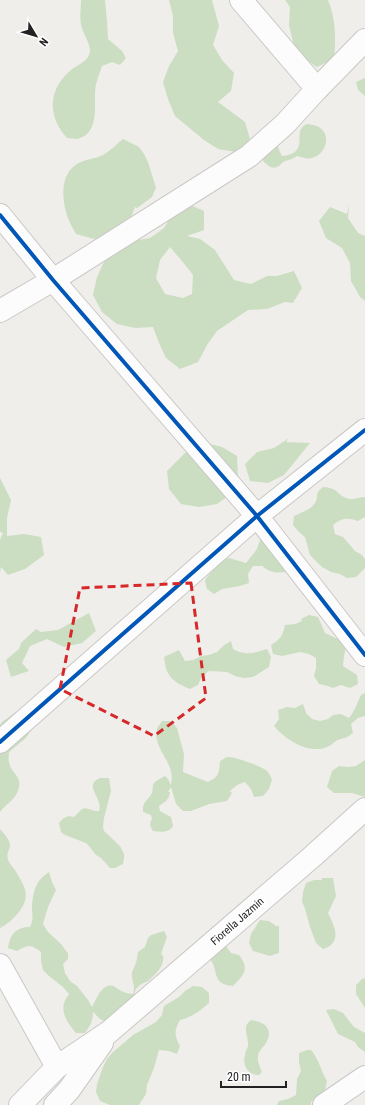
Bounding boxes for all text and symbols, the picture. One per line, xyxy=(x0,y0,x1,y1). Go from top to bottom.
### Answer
north arrow xyxy=(16,16,56,56)
text: N xyxy=(36,35,51,49)
street label: Fiorella Jazmin xyxy=(208,895,267,948)
scale bar xyxy=(221,1063,286,1089)
text: 20 m xyxy=(227,1070,251,1084)

